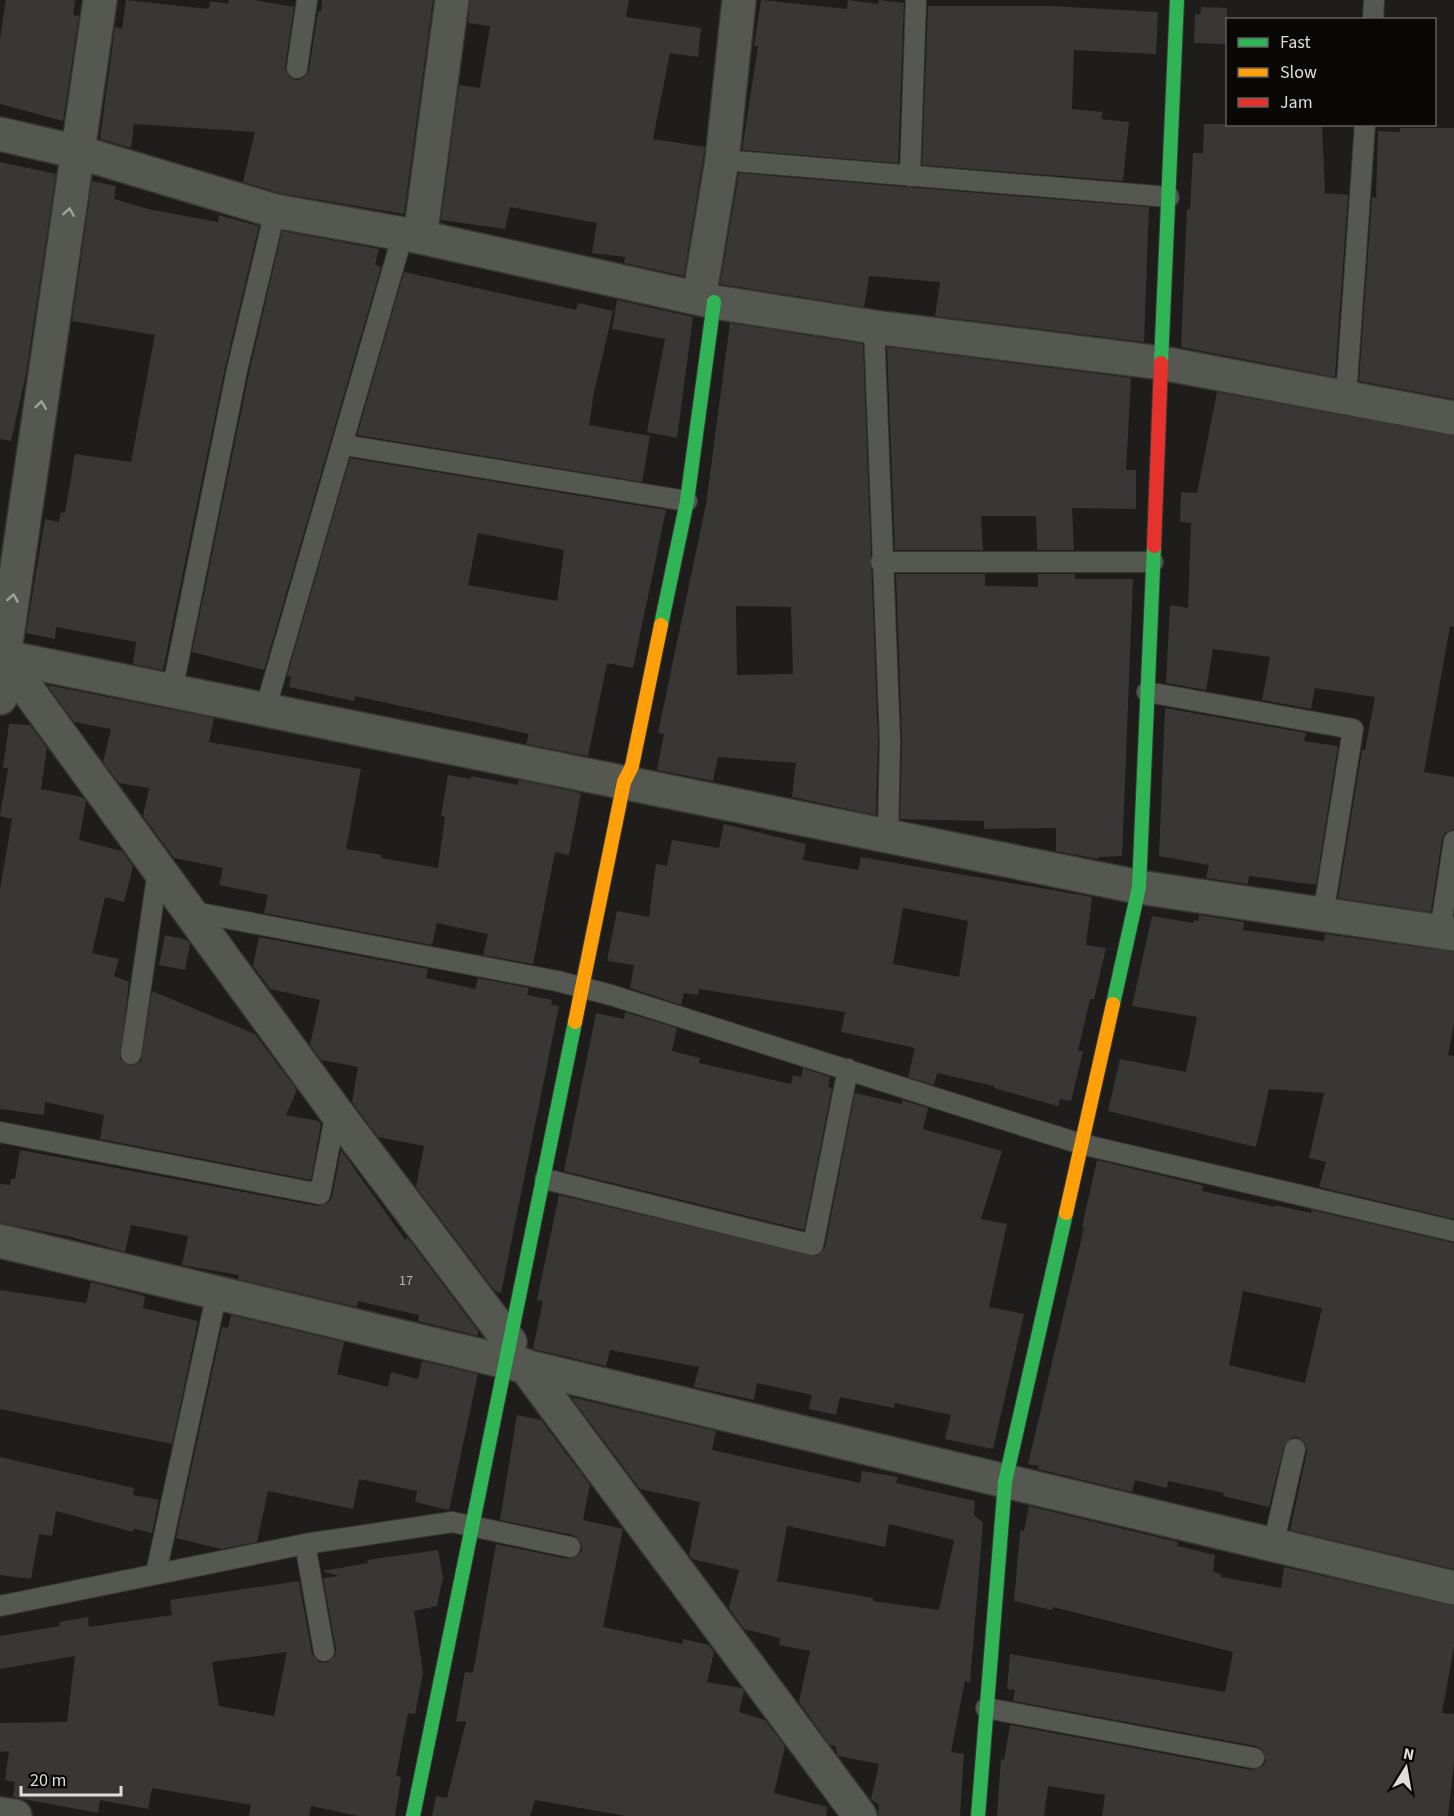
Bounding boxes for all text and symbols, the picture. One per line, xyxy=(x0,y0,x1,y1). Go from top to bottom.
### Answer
legend xyxy=(1226,18,1436,126)
text: Fast xyxy=(1280,30,1311,55)
text: Slow xyxy=(1280,60,1317,85)
text: Jam xyxy=(1280,90,1313,115)
one-way arrow xyxy=(62,208,74,217)
one-way arrow xyxy=(34,401,46,410)
one-way arrow xyxy=(6,594,19,604)
house number: 17 xyxy=(399,1271,413,1291)
north arrow xyxy=(1376,1738,1436,1798)
text: N xyxy=(1401,1742,1416,1766)
scale bar xyxy=(21,1759,122,1797)
text: 20 m xyxy=(30,1768,66,1793)

